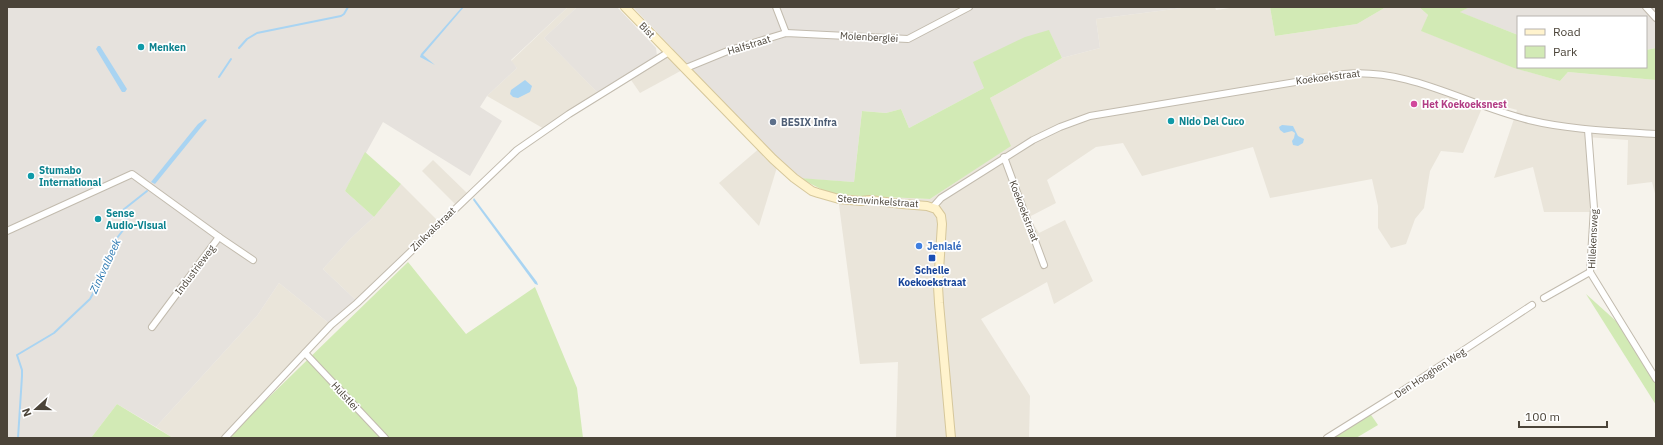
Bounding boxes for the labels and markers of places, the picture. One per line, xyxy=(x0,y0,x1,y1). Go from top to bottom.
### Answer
place label: Menken xyxy=(149,41,186,54)
marker: Menken xyxy=(136,42,146,52)
place label: Het Koekoeksnest xyxy=(1422,98,1507,111)
marker: Het Koekoeksnest xyxy=(1409,99,1419,109)
place label: Nido Del Cuco xyxy=(1179,115,1245,128)
place label: BESIX Infra xyxy=(781,116,837,129)
marker: Nido Del Cuco xyxy=(1166,116,1176,126)
marker: BESIX Infra xyxy=(768,117,778,127)
place label: Stumabo International xyxy=(39,164,101,189)
marker: Stumabo International xyxy=(26,171,36,181)
place label: Sense Audio-Visual xyxy=(106,207,166,232)
marker: Sense Audio-Visual xyxy=(93,214,103,224)
place label: Jenialé xyxy=(927,240,962,253)
marker: Jenialé xyxy=(914,241,924,251)
marker: Schelle Koekoekstraat xyxy=(927,253,937,263)
place label: Schelle Koekoekstraat xyxy=(898,264,966,289)

